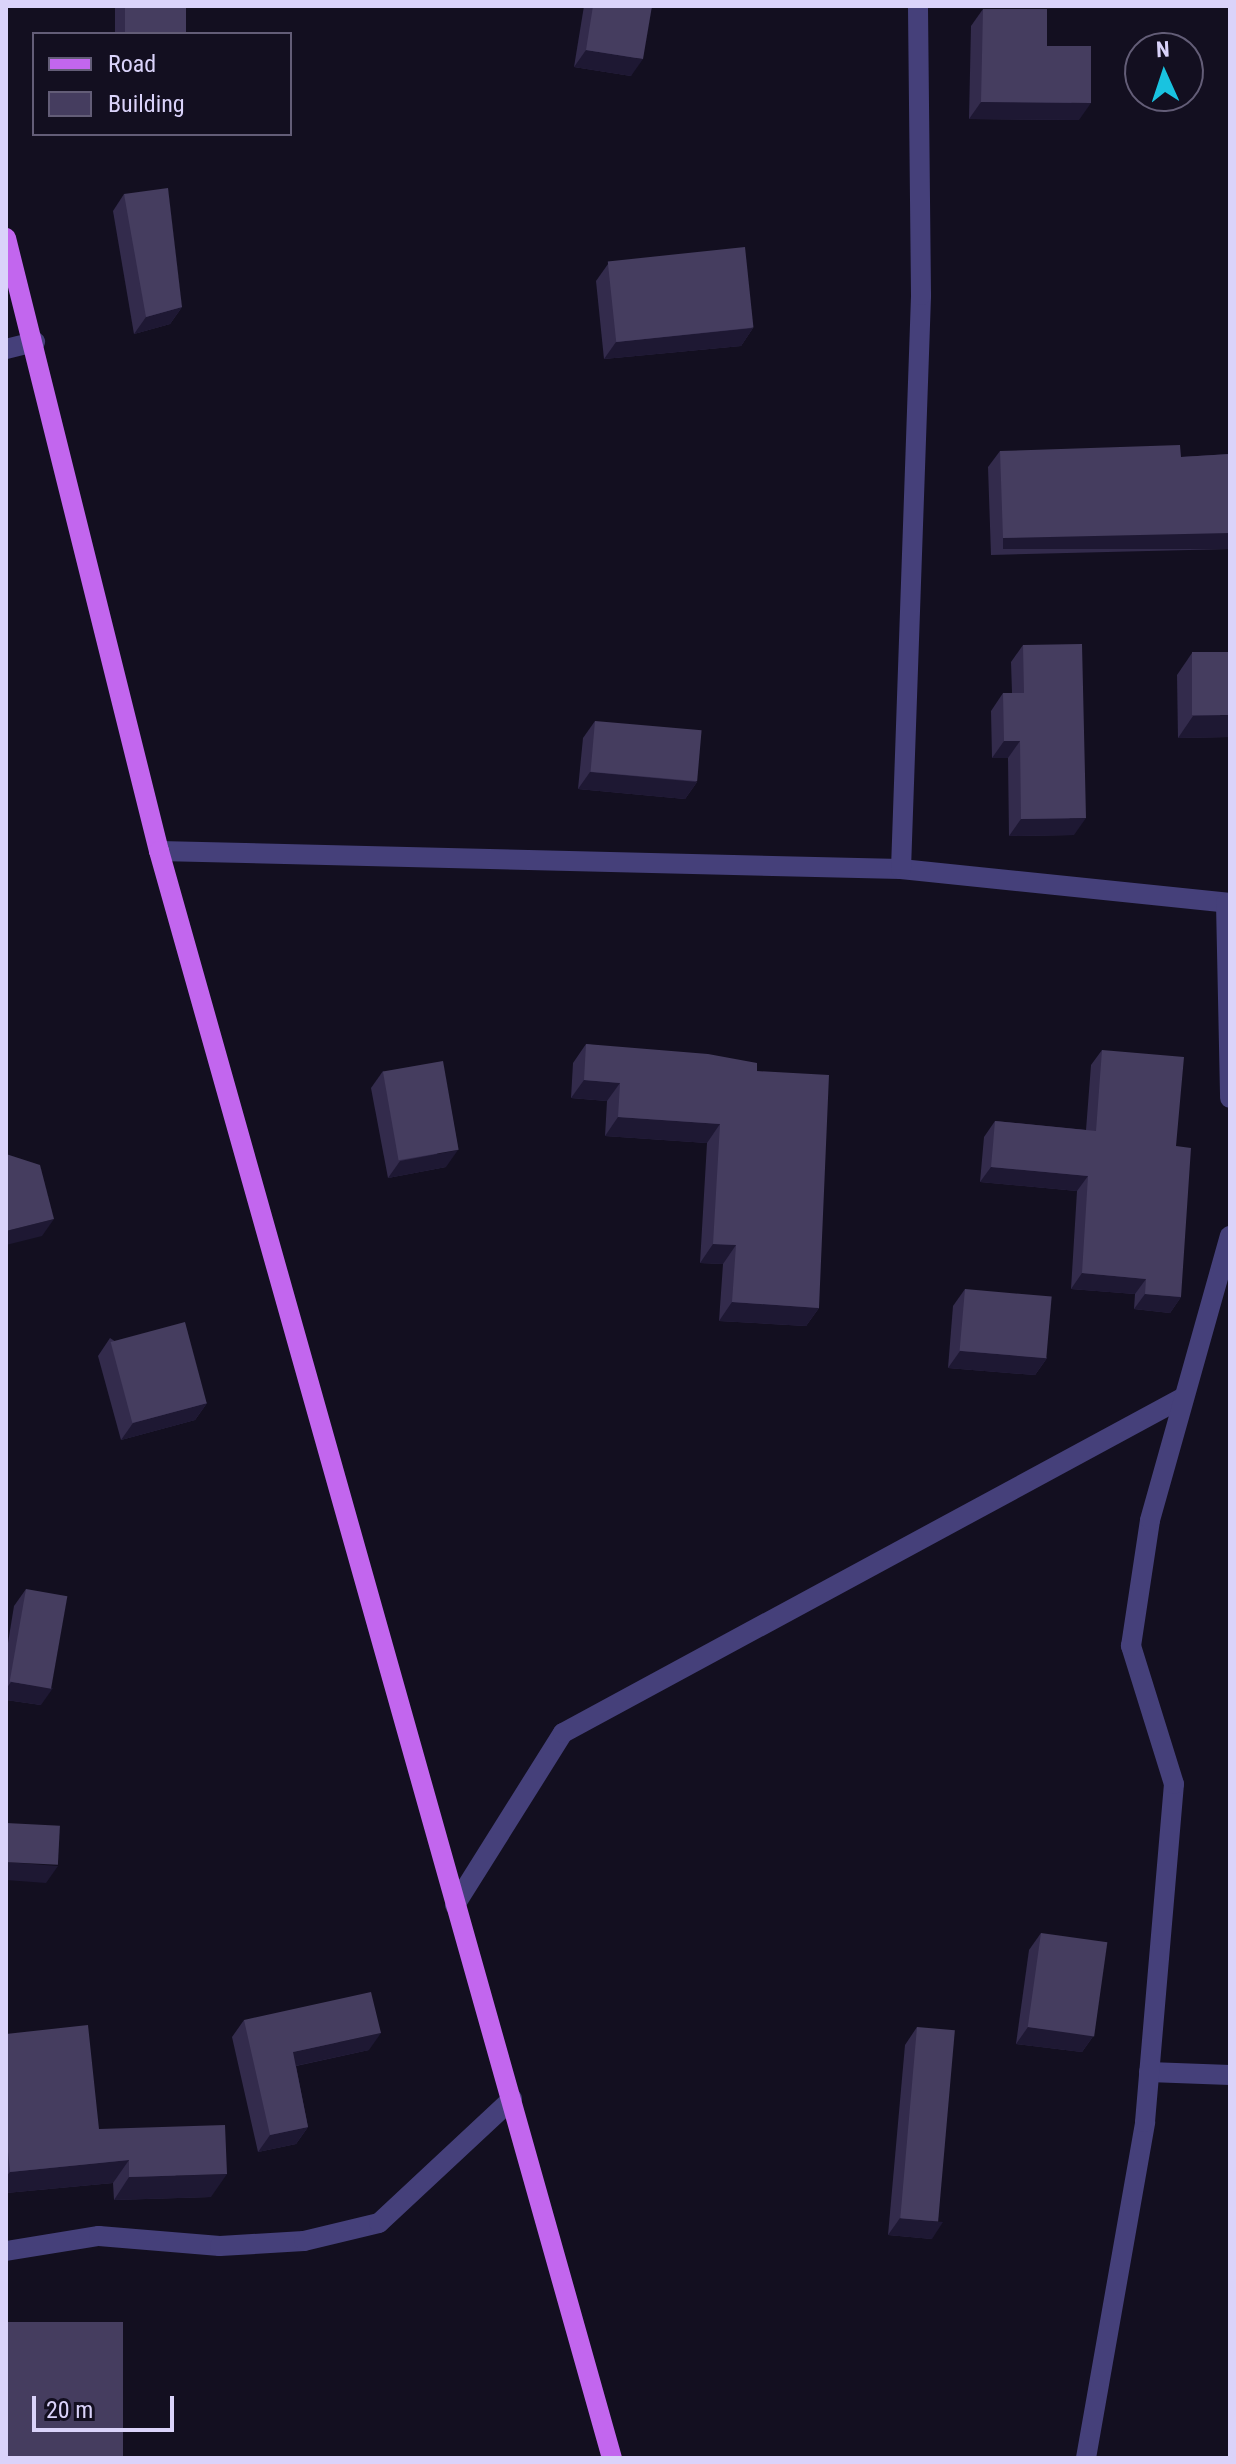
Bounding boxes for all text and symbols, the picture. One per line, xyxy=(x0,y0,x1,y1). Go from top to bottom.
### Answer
legend xyxy=(32,32,292,136)
north arrow xyxy=(1124,32,1204,112)
text: N xyxy=(1155,37,1170,62)
text: Road xyxy=(108,50,156,78)
text: Building xyxy=(108,90,185,118)
scale bar xyxy=(36,2380,178,2430)
text: 20 m xyxy=(46,2396,93,2424)

